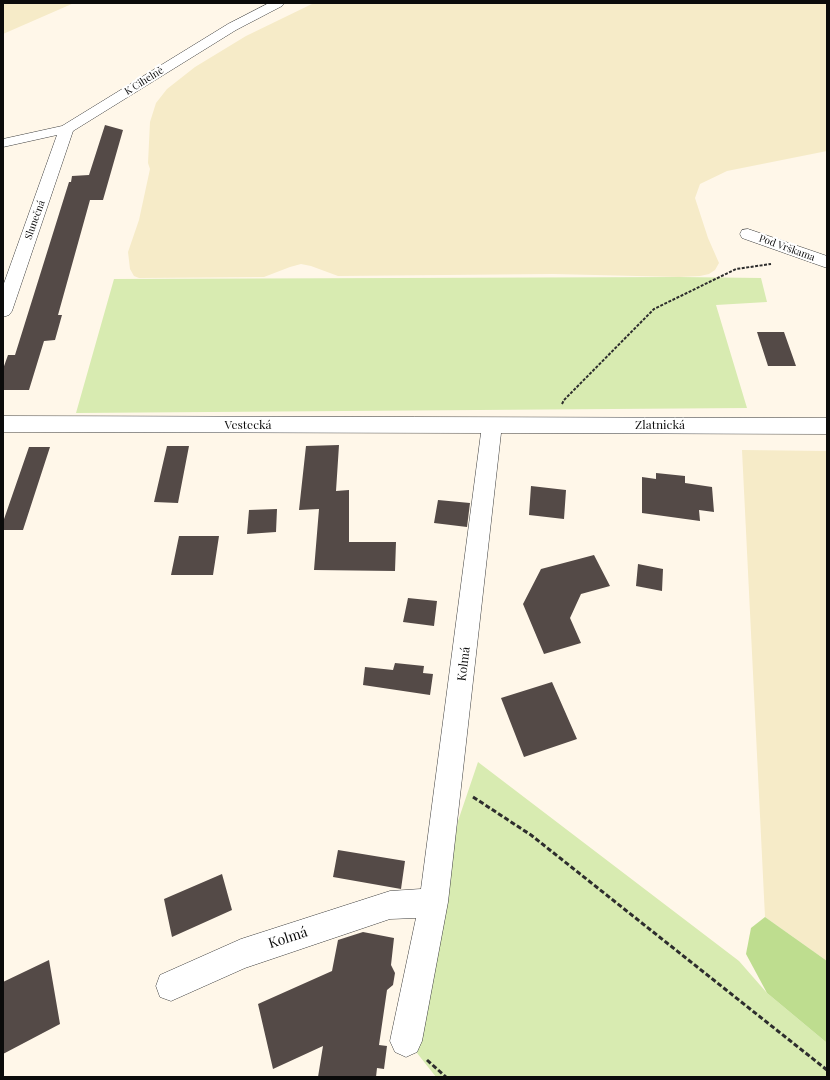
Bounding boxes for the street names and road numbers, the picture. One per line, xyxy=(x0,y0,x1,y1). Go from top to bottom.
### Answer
street label: K Cihelně xyxy=(122,64,166,98)
street label: Slunečná xyxy=(22,199,48,241)
street label: Pod Vrškama xyxy=(757,232,817,264)
street label: Vestecká xyxy=(225,418,271,432)
street label: Zlatnická xyxy=(635,418,685,432)
street label: Kolmá xyxy=(455,646,473,682)
street label: Kolmá xyxy=(266,924,310,952)

